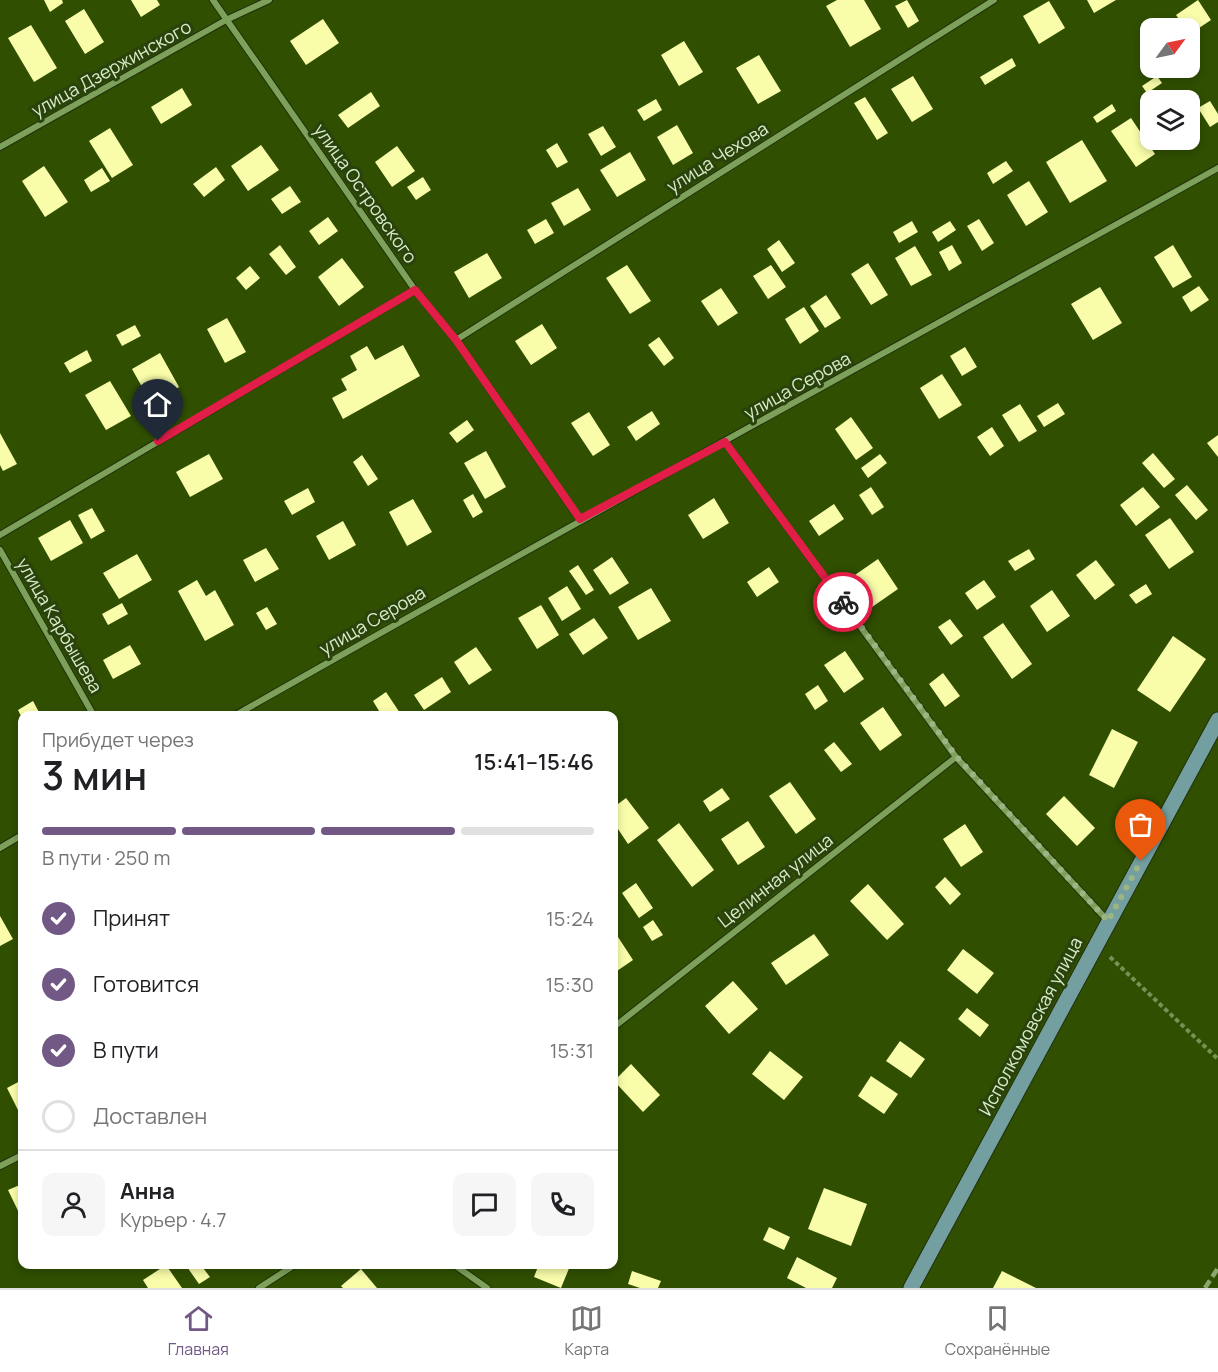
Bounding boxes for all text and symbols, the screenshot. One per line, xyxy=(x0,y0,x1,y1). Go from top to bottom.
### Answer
street label: улица Дзержинского xyxy=(27,14,195,122)
north arrow xyxy=(1140,18,1200,78)
map controls xyxy=(1140,18,1200,150)
button: layers xyxy=(1140,90,1200,150)
street label: улица Чехова xyxy=(662,116,772,198)
street label: улица Островского xyxy=(309,118,423,268)
street label: улица Серова xyxy=(739,346,855,424)
pin xyxy=(132,379,183,441)
icon: home xyxy=(141,388,174,421)
street label: улица Карбышева xyxy=(12,553,108,697)
courier xyxy=(813,572,873,632)
street label: улица Серова xyxy=(315,580,429,660)
icon: bike xyxy=(827,586,860,619)
text: Прибудет через xyxy=(42,726,194,753)
text: 15:41–15:46 xyxy=(474,747,594,777)
text: 3 мин xyxy=(42,748,147,802)
pin xyxy=(1115,799,1166,861)
icon: bag xyxy=(1124,808,1157,841)
street label: Целинная улица xyxy=(713,828,837,932)
text: В пути · 250 m xyxy=(42,844,170,871)
icon: check xyxy=(42,902,75,935)
text: Принят xyxy=(93,903,170,933)
text: 15:24 xyxy=(546,905,594,932)
street label: Исполкомовская улица xyxy=(973,933,1087,1119)
icon: check xyxy=(42,968,75,1001)
text: Готовится xyxy=(93,969,199,999)
text: 15:30 xyxy=(545,971,594,998)
icon: check xyxy=(42,1034,75,1067)
text: В пути xyxy=(93,1035,159,1065)
text: 15:31 xyxy=(550,1037,594,1064)
text: Доставлен xyxy=(93,1101,207,1131)
button: person xyxy=(42,1173,105,1236)
button: chat xyxy=(453,1173,516,1236)
button: phone xyxy=(531,1173,594,1236)
text: Анна xyxy=(120,1176,175,1206)
text: Курьер · 4.7 xyxy=(120,1206,227,1233)
tab: Главная xyxy=(168,1302,229,1360)
tab: Карта xyxy=(565,1302,609,1360)
tab: Сохранённые xyxy=(945,1302,1050,1360)

